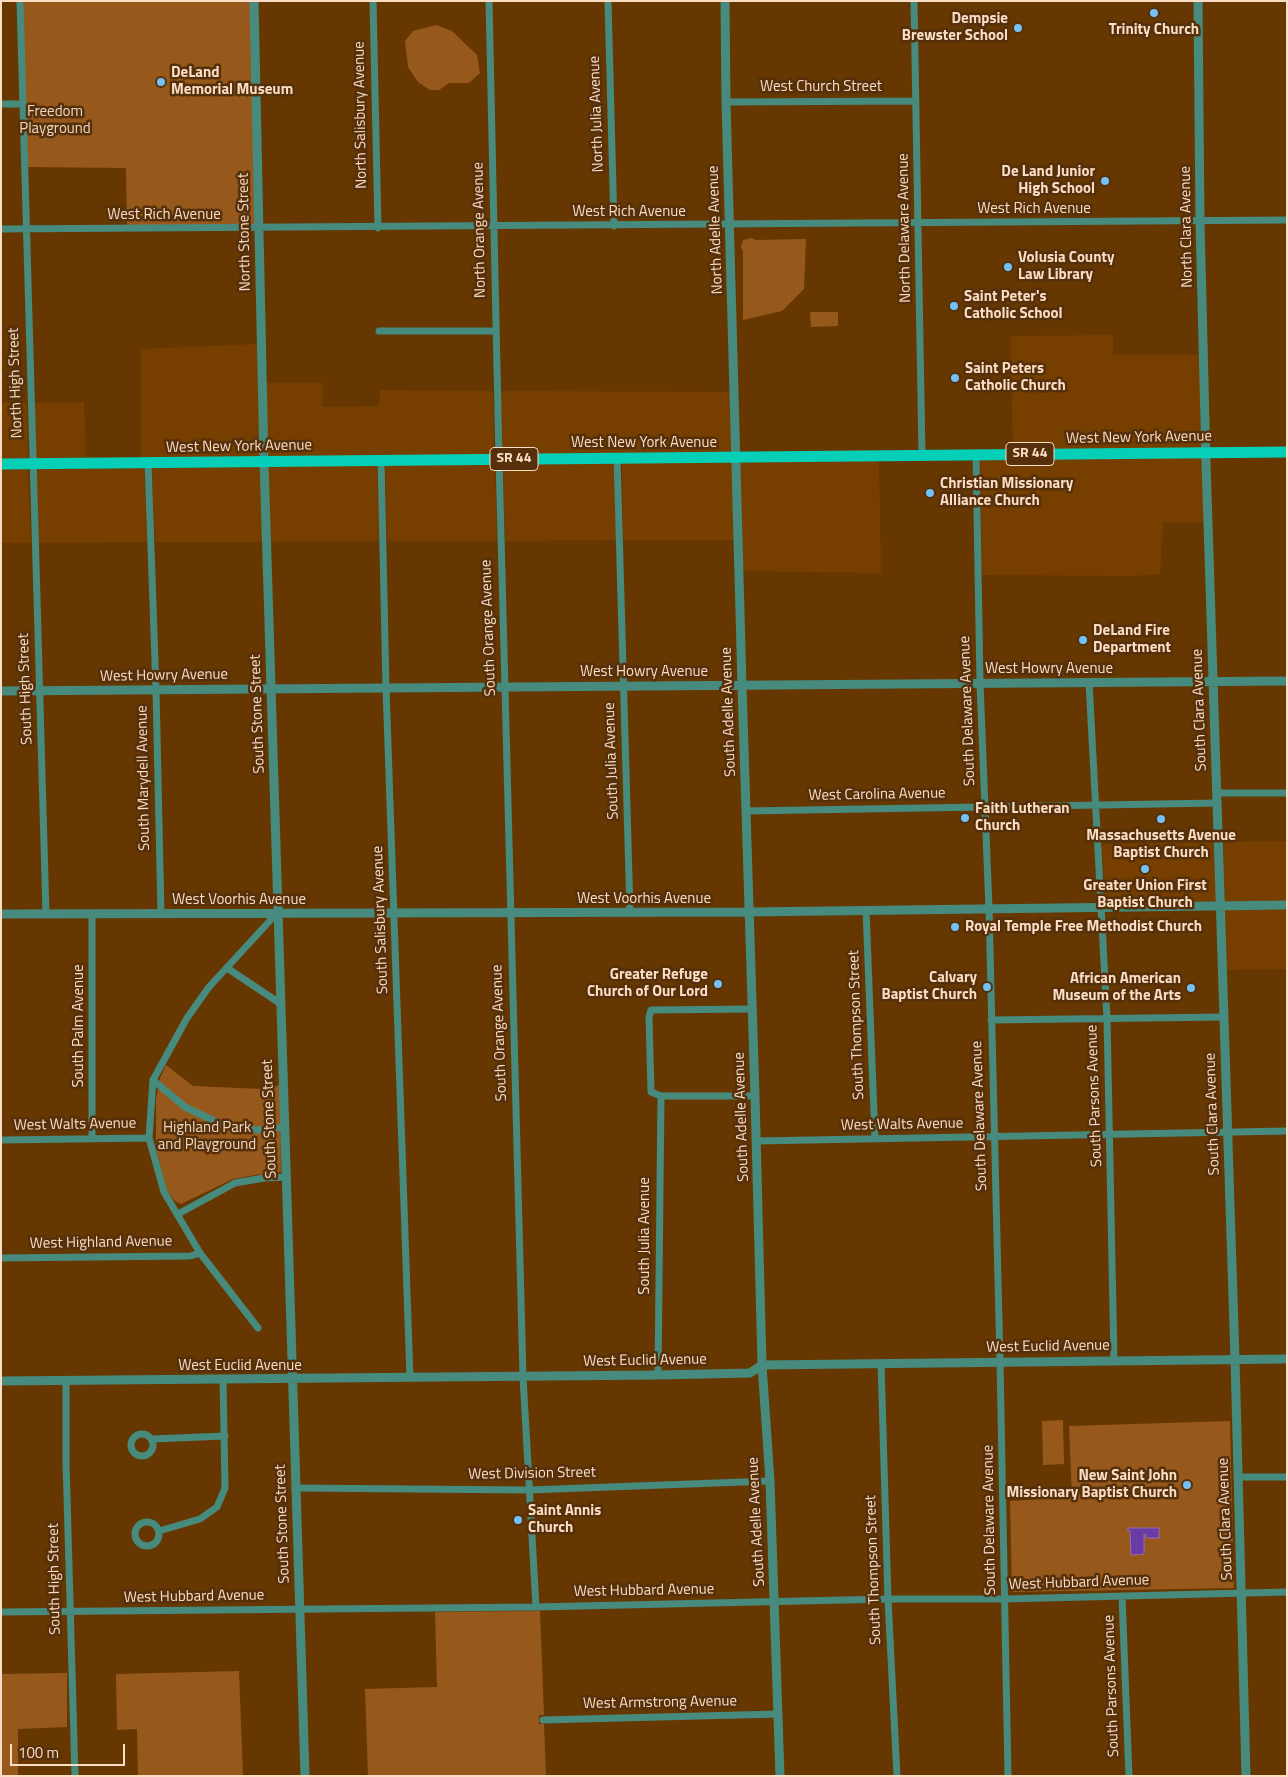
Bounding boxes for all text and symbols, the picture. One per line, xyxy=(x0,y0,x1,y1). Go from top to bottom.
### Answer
marker: Trinity Church xyxy=(1148,7,1160,19)
place label: Dempsie Brewster School xyxy=(902,10,1008,45)
place label: Trinity Church xyxy=(1109,21,1199,39)
marker: Dempsie Brewster School xyxy=(1012,22,1024,34)
street label: North Salisbury Avenue xyxy=(351,41,371,189)
street label: North Julia Avenue xyxy=(586,55,608,173)
place label: DeLand Memorial Museum xyxy=(171,64,293,99)
marker: DeLand Memorial Museum xyxy=(155,76,167,88)
street label: West Church Street xyxy=(760,78,882,96)
park label: Freedom Playground xyxy=(19,103,91,138)
street label: North Delaware Avenue xyxy=(895,153,915,303)
street label: North Orange Avenue xyxy=(470,162,490,298)
place label: De Land Junior High School xyxy=(1001,163,1095,198)
street label: North Adelle Avenue xyxy=(705,165,727,295)
street label: North Clara Avenue xyxy=(1177,166,1197,288)
street label: North Stone Street xyxy=(235,173,255,291)
marker: De Land Junior High School xyxy=(1099,175,1111,187)
street label: West Rich Avenue xyxy=(977,200,1091,218)
street label: West Rich Avenue xyxy=(572,203,686,221)
street label: West Rich Avenue xyxy=(107,206,221,224)
place label: Volusia County Law Library xyxy=(1018,249,1114,284)
marker: Volusia County Law Library xyxy=(1002,261,1014,273)
place label: Saint Peter's Catholic School xyxy=(964,288,1063,323)
marker: Saint Peter's Catholic School xyxy=(948,300,960,312)
street label: North High Street xyxy=(5,327,27,439)
place label: Saint Peters Catholic Church xyxy=(965,360,1066,395)
marker: Saint Peters Catholic Church xyxy=(949,372,961,384)
street label: West New York Avenue xyxy=(1066,428,1212,448)
street label: West New York Avenue xyxy=(571,434,717,452)
street label: West New York Avenue xyxy=(166,437,312,457)
road number: SR 44 xyxy=(1006,442,1054,466)
road number: SR 44 xyxy=(490,448,538,470)
place label: Christian Missionary Alliance Church xyxy=(940,475,1073,510)
marker: Christian Missionary Alliance Church xyxy=(924,487,936,499)
street label: South Orange Avenue xyxy=(478,559,500,697)
place label: DeLand Fire Department xyxy=(1093,622,1171,657)
street label: South High Street xyxy=(15,633,37,745)
marker: DeLand Fire Department xyxy=(1077,634,1089,646)
street label: South Delaware Avenue xyxy=(956,635,980,787)
street label: South Adelle Avenue xyxy=(718,647,740,777)
street label: South Clara Avenue xyxy=(1189,648,1211,772)
street label: South Stone Street xyxy=(247,654,269,774)
street label: West Howry Avenue xyxy=(985,660,1113,678)
street label: West Howry Avenue xyxy=(580,663,708,681)
street label: West Howry Avenue xyxy=(100,666,228,686)
street label: South Julia Avenue xyxy=(601,702,623,820)
street label: South Marydell Avenue xyxy=(134,705,154,851)
street label: West Carolina Avenue xyxy=(808,785,946,805)
place label: Faith Lutheran Church xyxy=(975,800,1070,835)
marker: Faith Lutheran Church xyxy=(959,812,971,824)
marker: Massachusetts Avenue Baptist Church xyxy=(1155,813,1167,825)
place label: Massachusetts Avenue Baptist Church xyxy=(1086,827,1236,862)
street label: South Salisbury Avenue xyxy=(369,845,393,995)
marker: Greater Union First Baptist Church xyxy=(1139,863,1151,875)
place label: Greater Union First Baptist Church xyxy=(1083,877,1207,912)
street label: West Voorhis Avenue xyxy=(577,890,711,908)
street label: West Voorhis Avenue xyxy=(172,891,306,909)
place label: Royal Temple Free Methodist Church xyxy=(965,918,1202,936)
marker: Royal Temple Free Methodist Church xyxy=(949,921,961,933)
street label: South Thompson Street xyxy=(845,950,869,1100)
street label: South Palm Avenue xyxy=(70,964,88,1088)
street label: South Orange Avenue xyxy=(489,964,511,1102)
place label: Greater Refuge Church of Our Lord xyxy=(587,966,708,1001)
place label: Calvary Baptist Church xyxy=(882,969,977,1004)
place label: African American Museum of the Arts xyxy=(1052,970,1181,1005)
marker: Greater Refuge Church of Our Lord xyxy=(712,978,724,990)
marker: Calvary Baptist Church xyxy=(981,981,993,993)
marker: African American Museum of the Arts xyxy=(1185,982,1197,994)
street label: South Parsons Avenue xyxy=(1084,1025,1106,1167)
street label: South Delaware Avenue xyxy=(968,1040,992,1192)
street label: South Adelle Avenue xyxy=(731,1052,753,1182)
street label: South Clara Avenue xyxy=(1202,1052,1224,1176)
street label: South Stone Street xyxy=(259,1059,281,1179)
street label: West Walts Avenue xyxy=(14,1115,136,1135)
street label: West Walts Avenue xyxy=(841,1115,963,1135)
park label: Highland Park and Playground xyxy=(158,1119,256,1154)
street label: South Julia Avenue xyxy=(636,1177,654,1295)
street label: West Highland Avenue xyxy=(30,1233,172,1253)
street label: West Euclid Avenue xyxy=(986,1337,1110,1357)
street label: West Euclid Avenue xyxy=(583,1351,707,1371)
street label: West Euclid Avenue xyxy=(178,1357,302,1375)
street label: South Delaware Avenue xyxy=(980,1445,1000,1595)
street label: South Adelle Avenue xyxy=(745,1457,769,1587)
street label: South Clara Avenue xyxy=(1215,1457,1237,1581)
street label: South Stone Street xyxy=(272,1464,294,1584)
street label: West Division Street xyxy=(468,1464,596,1484)
place label: New Saint John Missionary Baptist Church xyxy=(1006,1467,1177,1502)
marker: New Saint John Missionary Baptist Church xyxy=(1181,1479,1193,1491)
street label: South Thompson Street xyxy=(862,1495,886,1645)
place label: Saint Annis Church xyxy=(528,1502,601,1537)
marker: Saint Annis Church xyxy=(512,1514,524,1526)
street label: South High Street xyxy=(45,1523,65,1635)
street label: West Hubbard Avenue xyxy=(1008,1572,1150,1594)
street label: West Hubbard Avenue xyxy=(574,1581,714,1601)
street label: West Hubbard Avenue xyxy=(124,1587,264,1607)
street label: South Parsons Avenue xyxy=(1101,1615,1123,1757)
street label: West Armstrong Avenue xyxy=(583,1693,737,1713)
scale bar xyxy=(12,1734,128,1766)
text: 100 m xyxy=(18,1741,59,1764)

